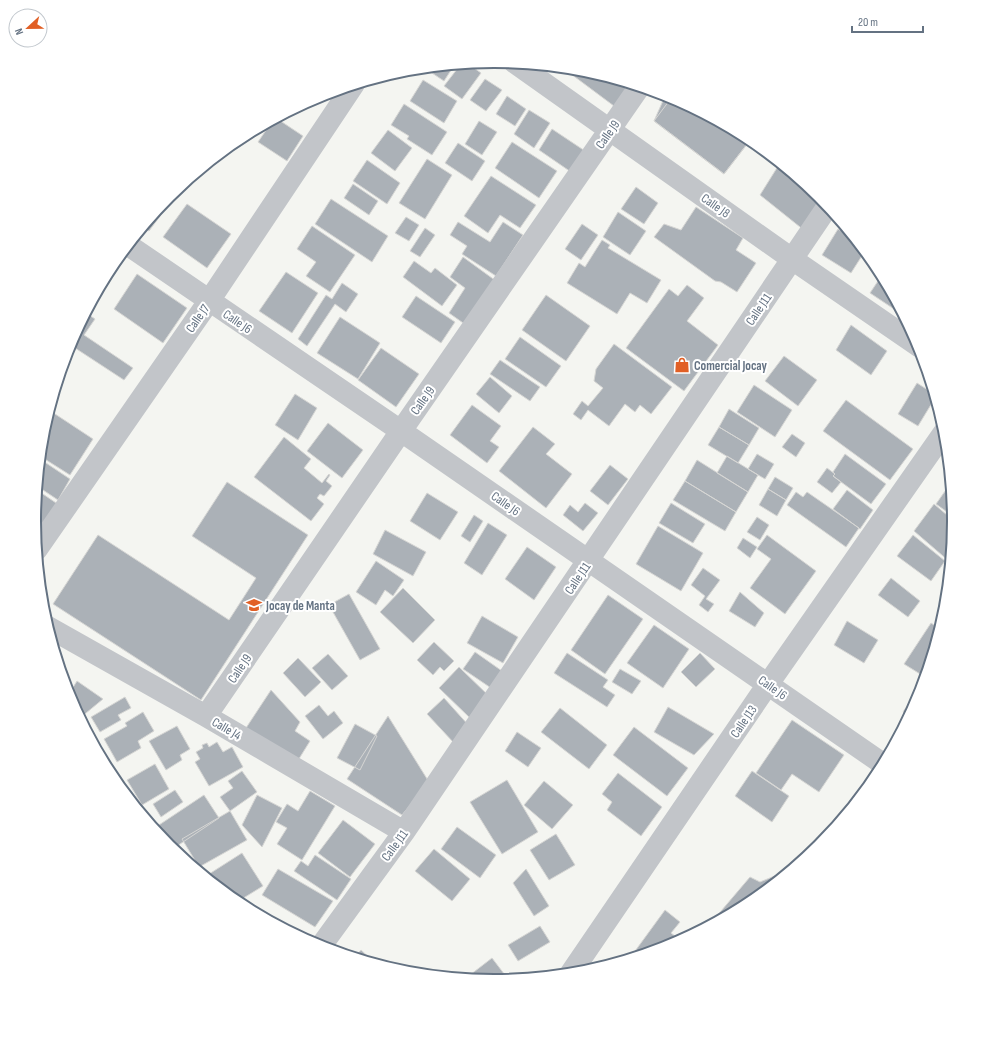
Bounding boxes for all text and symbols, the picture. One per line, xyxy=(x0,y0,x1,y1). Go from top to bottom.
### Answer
north arrow xyxy=(8,8,48,48)
scale bar xyxy=(852,8,923,34)
text: 20 m xyxy=(858,15,878,30)
text: N xyxy=(12,26,26,37)
street label: Calle J9 xyxy=(592,117,624,152)
street label: Calle J8 xyxy=(698,190,733,222)
street label: Calle J11 xyxy=(742,290,775,329)
street label: Calle J7 xyxy=(182,301,214,336)
street label: Calle J6 xyxy=(220,306,255,337)
shop icon: Comercial Jocay xyxy=(673,356,691,374)
place label: Comercial Jocay xyxy=(694,358,768,374)
street label: Calle J9 xyxy=(407,383,439,418)
street label: Calle J6 xyxy=(488,488,523,520)
street label: Calle J11 xyxy=(561,559,594,598)
school or university icon: Jocay de Manta xyxy=(245,596,263,614)
place label: Jocay de Manta xyxy=(265,598,335,614)
street label: Calle J9 xyxy=(224,651,255,686)
street label: Calle J6 xyxy=(755,672,790,704)
street label: Calle J13 xyxy=(727,702,760,741)
street label: Calle J4 xyxy=(209,714,245,744)
street label: Calle J11 xyxy=(378,826,412,864)

